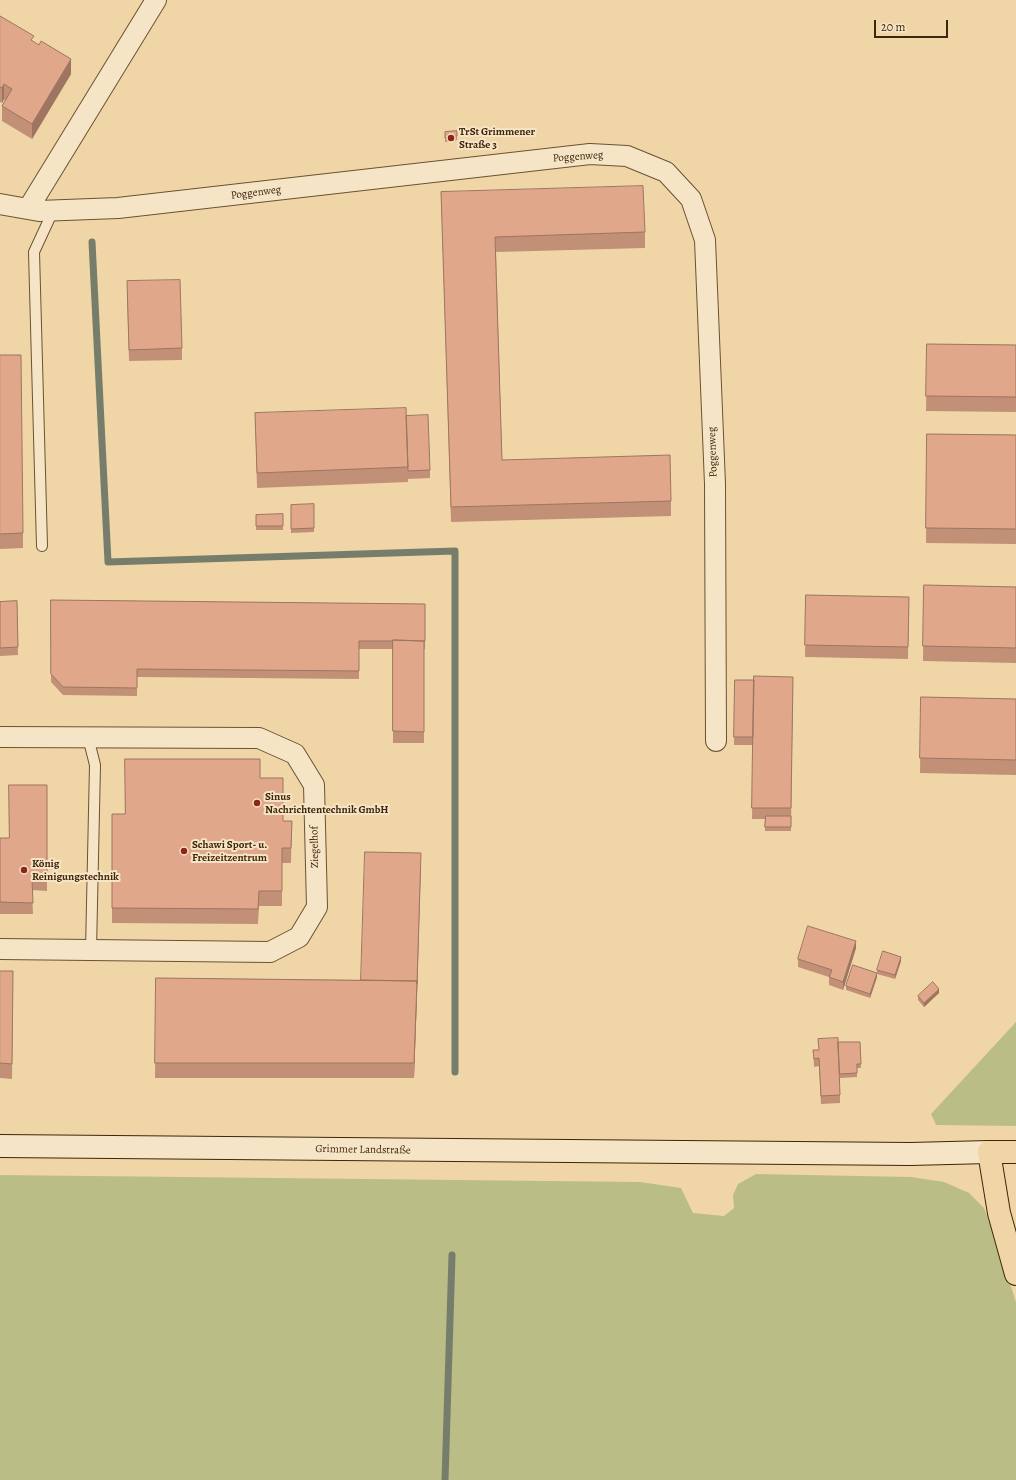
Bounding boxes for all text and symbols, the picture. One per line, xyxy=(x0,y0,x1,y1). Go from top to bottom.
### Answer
scale bar xyxy=(876,12,950,38)
text: 20 m xyxy=(881,19,905,35)
place label: TrSt Grimmener Straße 3 xyxy=(459,125,535,151)
marker: TrSt Grimmener Straße 3 xyxy=(446,133,456,143)
street label: Poggenweg xyxy=(552,149,604,165)
street label: Poggenweg xyxy=(230,183,282,203)
street label: Poggenweg xyxy=(706,426,720,478)
place label: Sinus Nachrichtentechnik GmbH xyxy=(265,790,388,816)
marker: Sinus Nachrichtentechnik GmbH xyxy=(252,798,262,808)
street label: Ziegelhof xyxy=(308,826,322,868)
place label: Schawi Sport- u. Freizeitzentrum xyxy=(192,838,267,864)
marker: Schawi Sport- u. Freizeitzentrum xyxy=(179,846,189,856)
place label: König Reinigungstechnik xyxy=(32,857,119,883)
marker: König Reinigungstechnik xyxy=(19,865,29,875)
street label: Grimmer Landstraße xyxy=(315,1143,411,1157)

